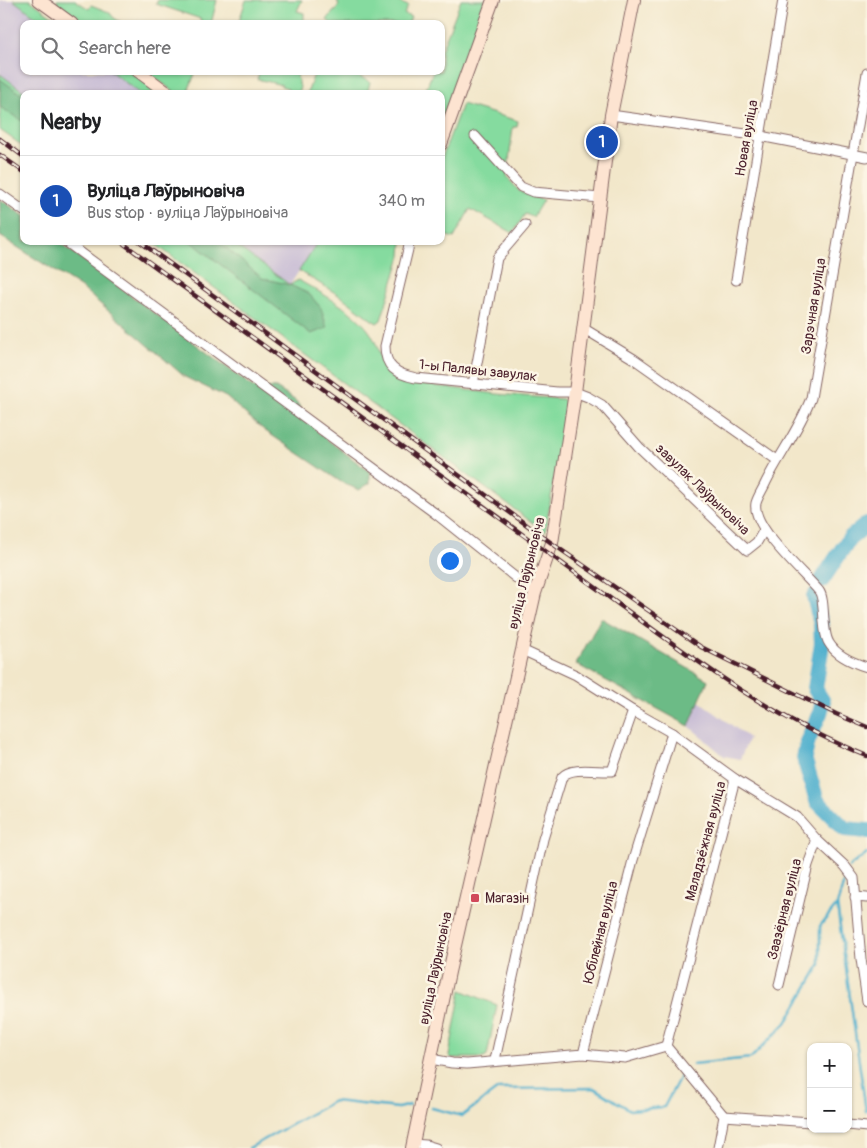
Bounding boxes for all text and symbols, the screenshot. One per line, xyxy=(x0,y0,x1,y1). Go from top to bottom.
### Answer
search box xyxy=(20,20,445,75)
icon: search xyxy=(38,34,66,62)
text: Search here xyxy=(78,36,171,60)
street label: Новая вуліца xyxy=(731,98,762,178)
text: Nearby xyxy=(40,109,101,136)
pin: 1 xyxy=(586,123,618,161)
text: Вуліца Лаўрыновіча xyxy=(87,179,245,203)
text: 1 xyxy=(53,191,59,211)
text: 340 m xyxy=(378,191,425,211)
text: Bus stop · вуліца Лаўрыновіча xyxy=(87,203,288,223)
street label: Зарэчная вуліца xyxy=(797,257,829,355)
street label: 1-ы Палявы завулак xyxy=(418,356,538,385)
street label: завулак Лаўрыновіча xyxy=(652,440,753,539)
street label: вуліца Лаўрыновіча xyxy=(504,515,549,631)
your location xyxy=(437,548,463,574)
street label: Маладзёжная вуліца xyxy=(681,779,730,903)
street label: Заазёрная вуліца xyxy=(764,857,805,961)
street label: Юбілейная вуліца xyxy=(580,879,621,985)
place label: Магазін xyxy=(485,890,529,907)
marker: Магазін xyxy=(469,892,481,904)
street label: вуліца Лаўрыновіча xyxy=(415,910,456,1026)
map controls xyxy=(807,1043,852,1133)
button: + xyxy=(807,1043,852,1088)
button: − xyxy=(807,1088,852,1133)

